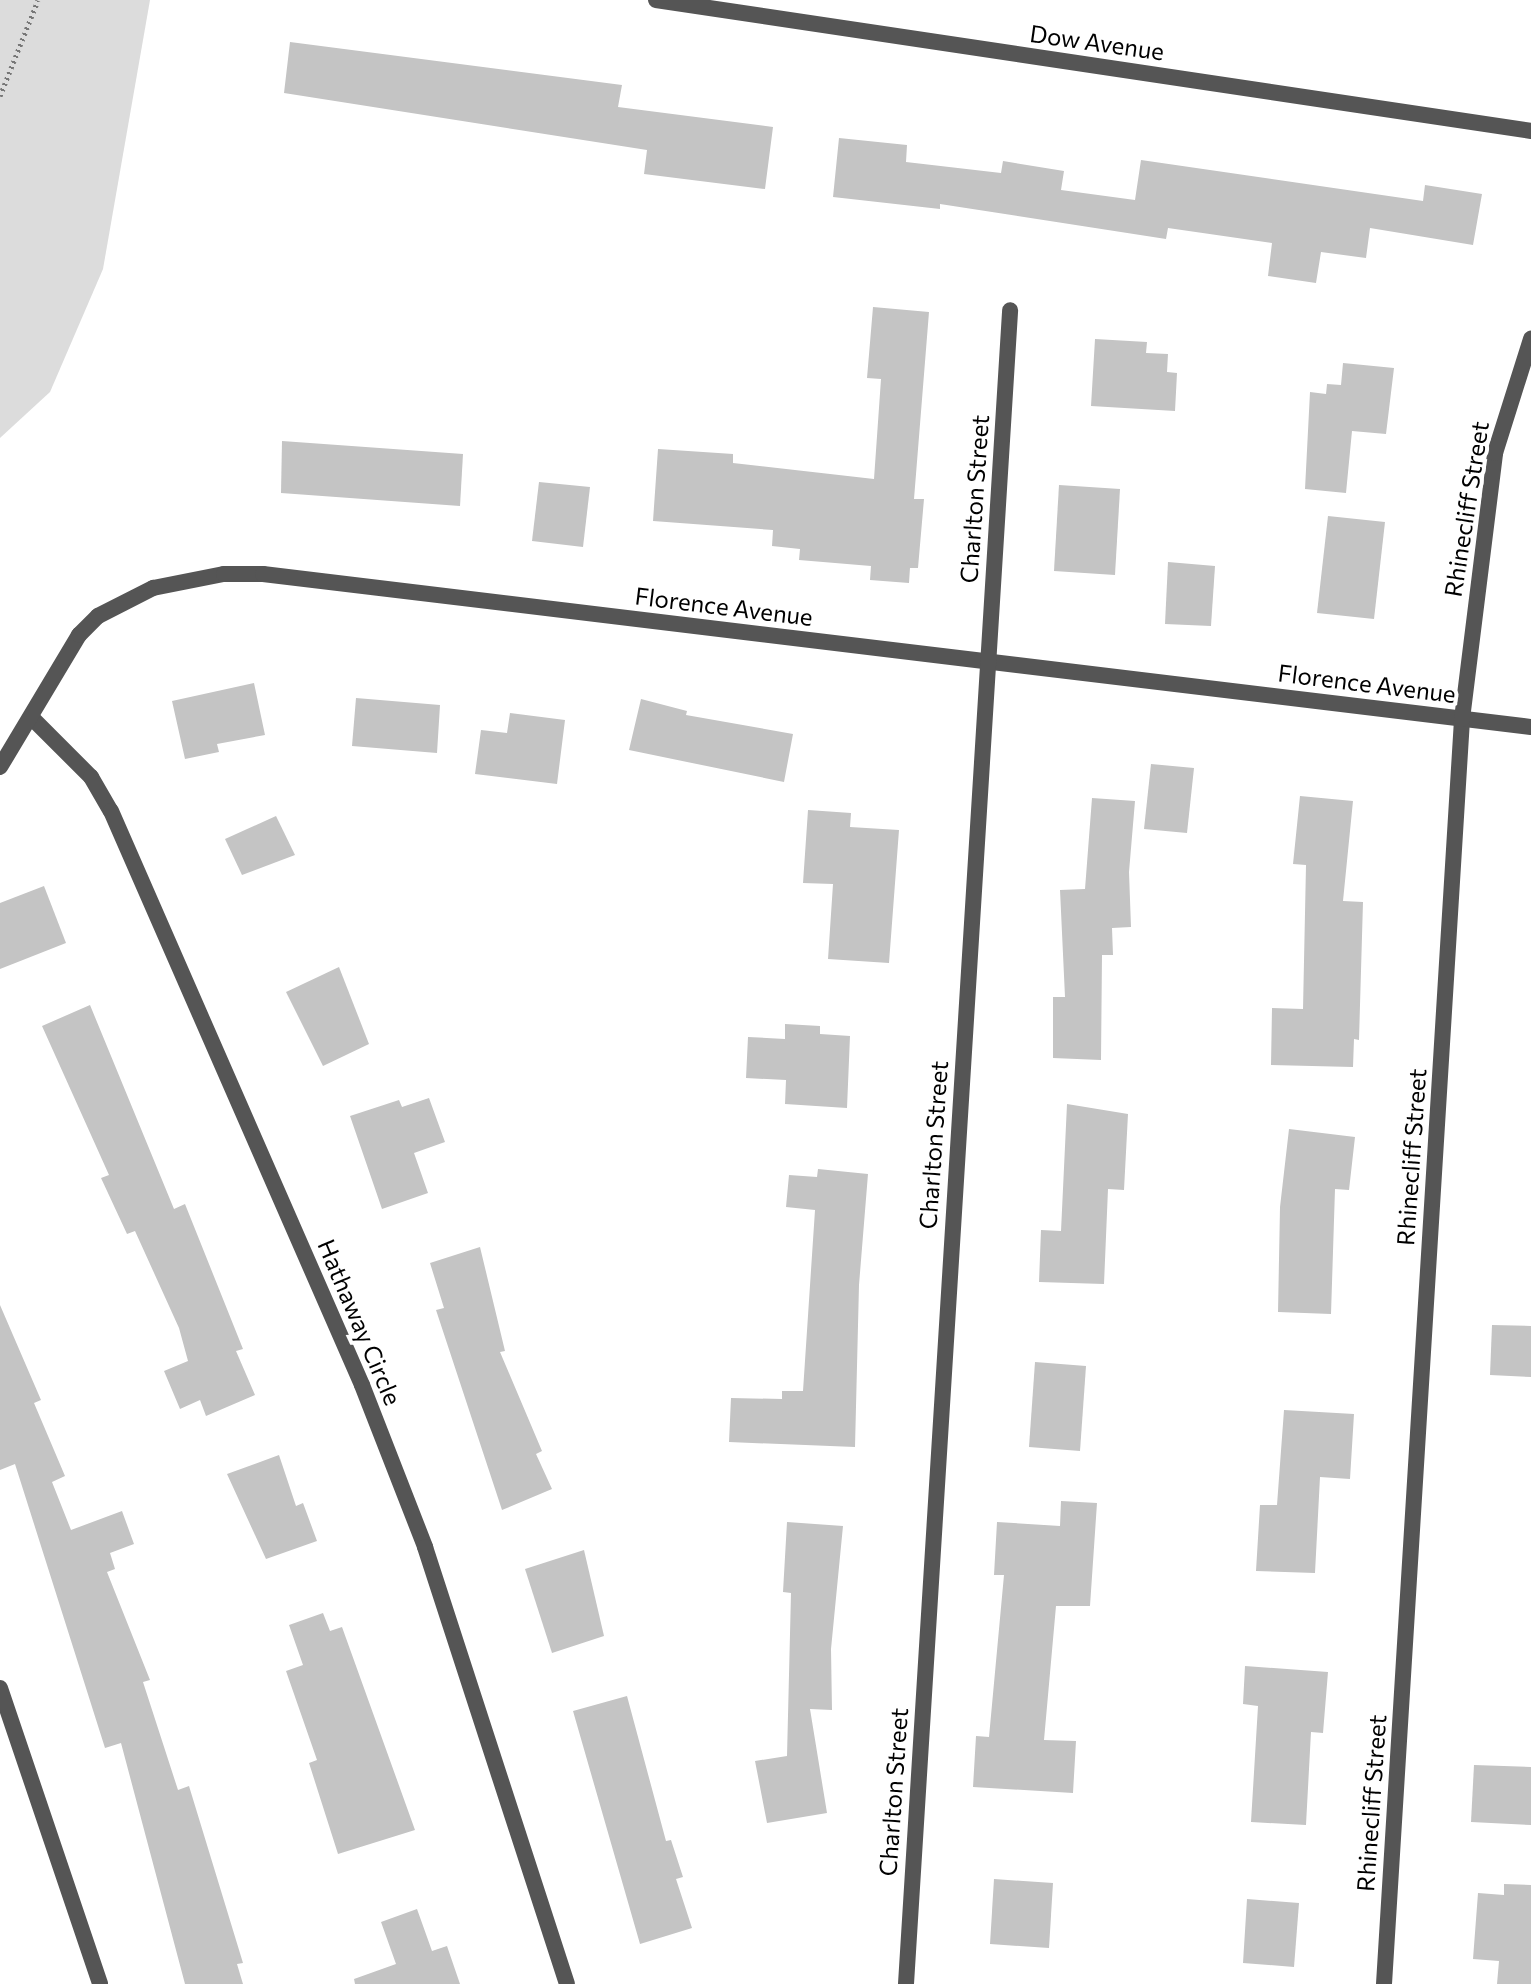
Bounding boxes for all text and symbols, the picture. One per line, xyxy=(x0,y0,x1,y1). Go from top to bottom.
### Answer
street label: Dow Avenue xyxy=(1028,18,1166,66)
street label: Charlton Street xyxy=(954,414,994,584)
street label: Rhinecliff Street xyxy=(1438,419,1494,599)
street label: Florence Avenue xyxy=(633,581,815,631)
street label: Florence Avenue xyxy=(1276,658,1458,708)
street label: Charlton Street xyxy=(913,1060,953,1230)
street label: Rhinecliff Street xyxy=(1390,1068,1432,1246)
street label: Hathaway Circle xyxy=(312,1235,408,1409)
street label: Charlton Street xyxy=(873,1707,913,1877)
street label: Rhinecliff Street xyxy=(1350,1714,1392,1892)

